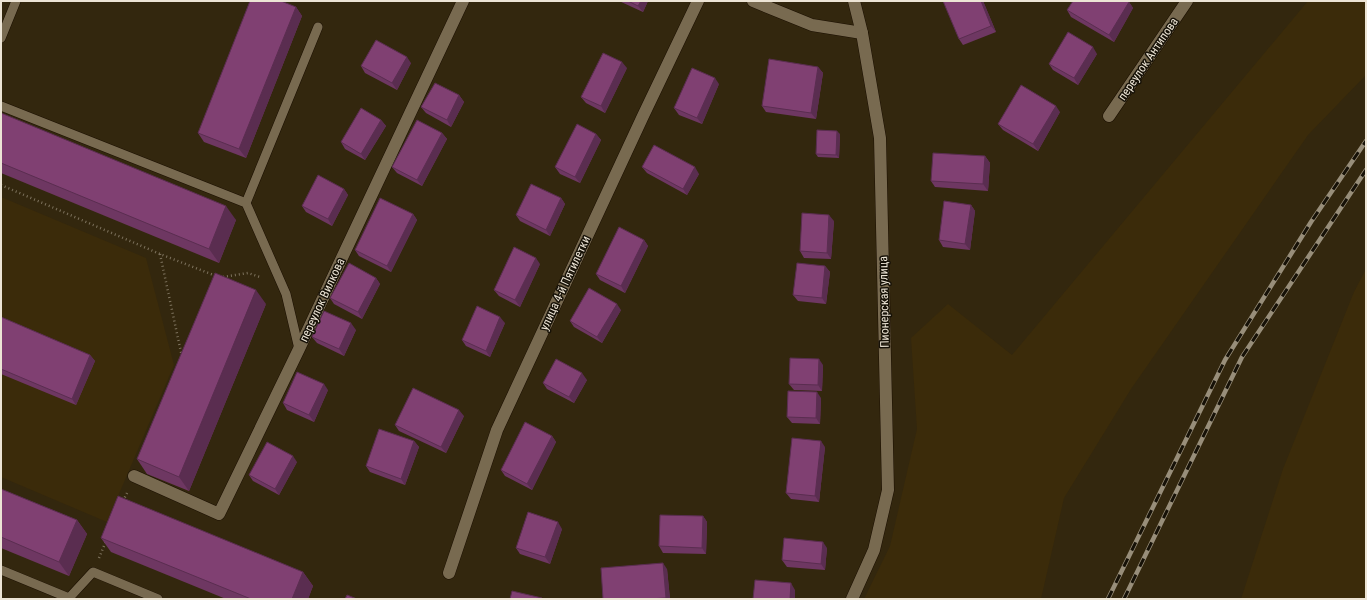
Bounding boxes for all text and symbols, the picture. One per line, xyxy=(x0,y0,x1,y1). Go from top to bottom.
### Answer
street label: переулок Антипова xyxy=(1115,15,1181,103)
street label: улица 4-й Пятилетки xyxy=(537,234,593,332)
street label: переулок Вилкова xyxy=(296,256,348,344)
street label: Пионерская улица xyxy=(876,256,892,348)

